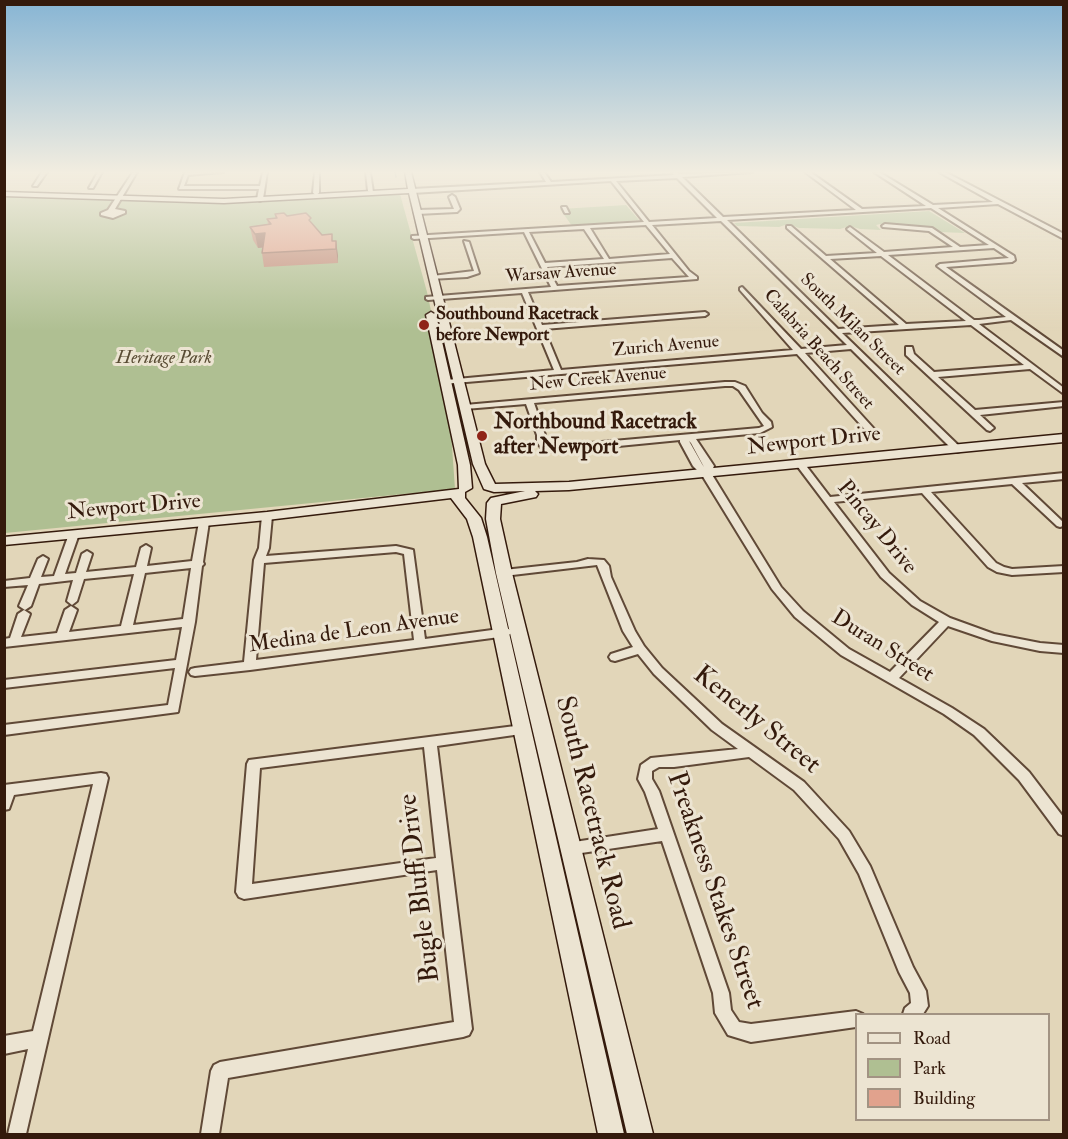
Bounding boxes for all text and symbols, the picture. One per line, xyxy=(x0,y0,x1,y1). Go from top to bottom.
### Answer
street label: Warsaw Avenue xyxy=(505,259,617,289)
street label: South Milan Street xyxy=(795,269,909,381)
street label: Calabria Beach Street xyxy=(758,285,878,415)
place label: Southbound Racetrack before Newport xyxy=(436,304,599,346)
marker: Southbound Racetrack before Newport xyxy=(417,318,431,332)
street label: Zurich Avenue xyxy=(612,332,720,362)
park label: Heritage Park xyxy=(116,348,212,370)
street label: New Creek Avenue xyxy=(529,363,667,397)
place label: Northbound Racetrack after Newport xyxy=(494,410,697,462)
street label: Newport Drive xyxy=(746,422,882,462)
marker: Northbound Racetrack after Newport xyxy=(475,429,489,443)
street label: Pincay Drive xyxy=(830,476,922,580)
street label: Newport Drive xyxy=(66,489,202,527)
street label: Medina de Leon Avenue xyxy=(247,604,461,660)
street label: Duran Street xyxy=(826,605,938,689)
street label: Kenerly Street xyxy=(686,660,826,782)
street label: South Racetrack Road xyxy=(546,693,636,933)
street label: Preakness Stakes Street xyxy=(658,768,770,1014)
street label: Bugle Bluff Drive xyxy=(393,792,449,984)
legend xyxy=(855,1013,1050,1121)
text: Road xyxy=(913,1027,951,1050)
text: Park xyxy=(913,1057,946,1080)
text: Building xyxy=(913,1087,975,1110)

